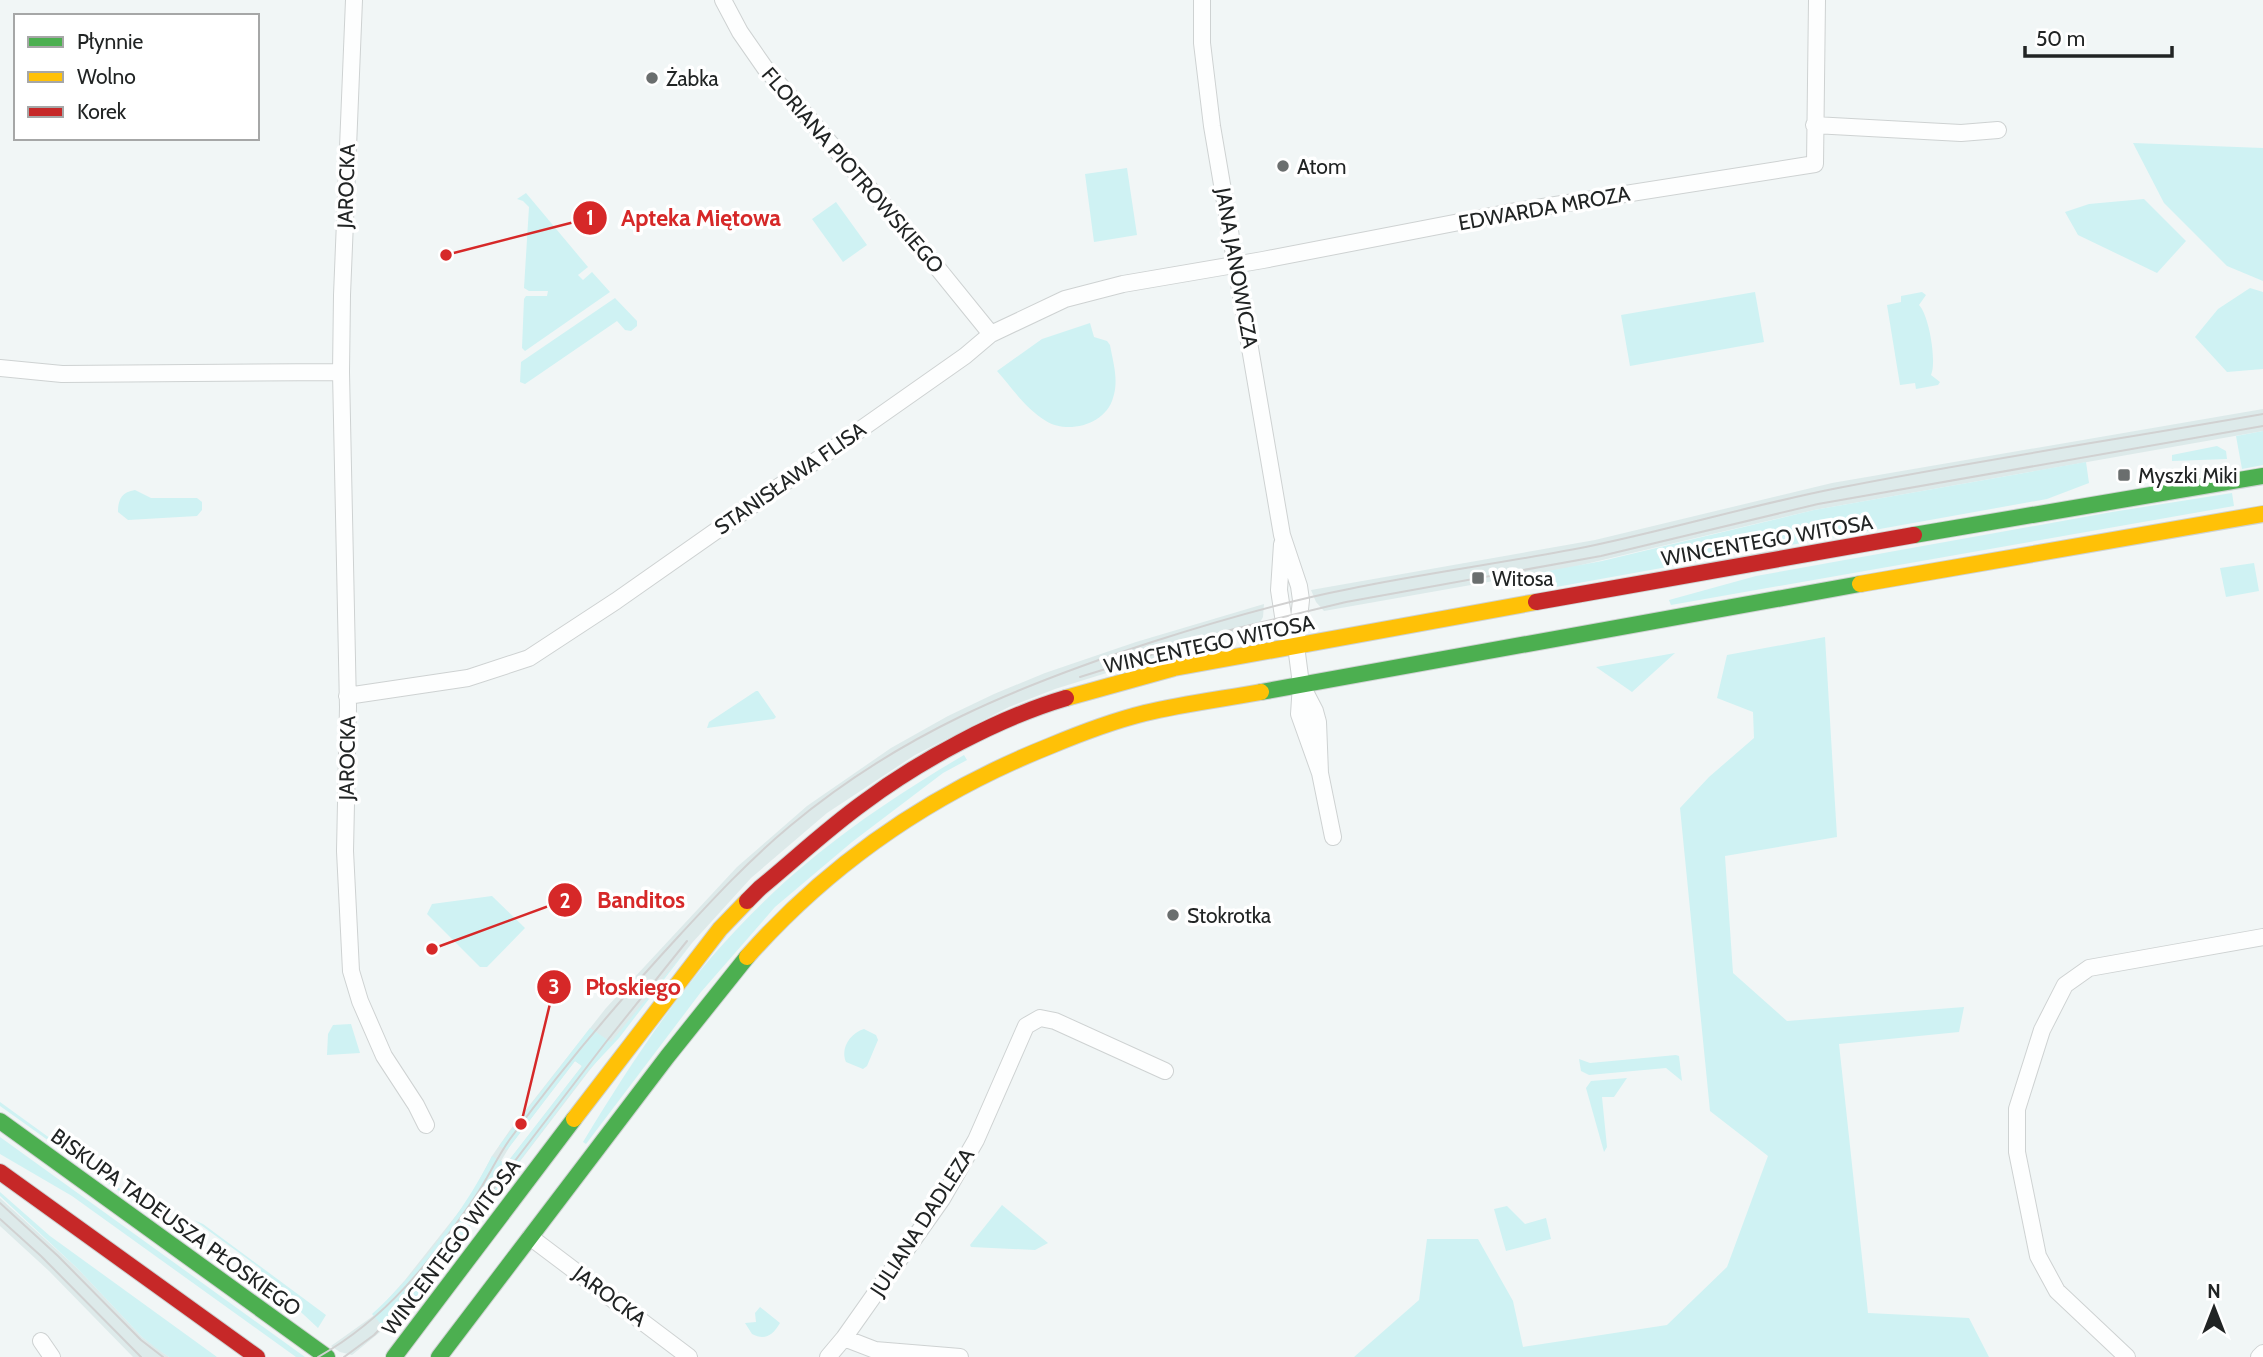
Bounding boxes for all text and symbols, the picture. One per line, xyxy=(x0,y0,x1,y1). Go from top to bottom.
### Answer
legend xyxy=(14,14,259,140)
scale bar xyxy=(2025,14,2172,58)
text: 50 m xyxy=(2036,26,2085,51)
text: Płynnie xyxy=(77,29,144,54)
street label: FLORIANA PIOTROWSKIEGO xyxy=(757,62,949,278)
text: Wolno xyxy=(77,64,136,89)
place label: Żabka xyxy=(666,66,719,91)
marker: Żabka xyxy=(644,70,660,86)
text: Korek xyxy=(77,99,127,124)
street label: JAROCKA xyxy=(332,143,360,230)
place label: Atom xyxy=(1297,154,1346,179)
marker: Atom xyxy=(1275,158,1291,174)
street label: EDWARDA MROZA xyxy=(1456,181,1632,235)
street label: JANA JANOWICZA xyxy=(1210,185,1263,350)
callout: Apteka Miętowa xyxy=(572,196,795,240)
text: Apteka Miętowa xyxy=(621,204,782,232)
text: 1 xyxy=(586,205,594,230)
street label: STANISŁAWA FLISA xyxy=(709,416,871,540)
place label: Myszki Miki xyxy=(2138,463,2237,488)
marker: Myszki Miki xyxy=(2116,467,2132,483)
street label: WINCENTEGO WITOSA xyxy=(1659,509,1875,571)
place label: Witosa xyxy=(1492,566,1554,591)
marker: Witosa xyxy=(1470,570,1486,586)
street label: WINCENTEGO WITOSA xyxy=(1102,609,1316,678)
street label: JAROCKA xyxy=(334,715,360,802)
callout: Banditos xyxy=(548,878,699,922)
text: Banditos xyxy=(597,886,685,914)
text: 2 xyxy=(559,888,571,913)
place label: Stokrotka xyxy=(1187,903,1271,928)
marker: Stokrotka xyxy=(1165,907,1181,923)
callout: Płoskiego xyxy=(536,965,695,1009)
text: Płoskiego xyxy=(585,973,681,1001)
text: 3 xyxy=(548,974,560,999)
street label: BISKUPA TADEUSZA PŁOSKIEGO xyxy=(46,1123,306,1321)
street label: JULIANA DADLEZA xyxy=(864,1143,979,1302)
street label: WINCENTEGO WITOSA xyxy=(377,1154,525,1340)
street label: JAROCKA xyxy=(568,1260,651,1332)
north arrow xyxy=(2179,1273,2249,1343)
text: N xyxy=(2207,1280,2221,1303)

